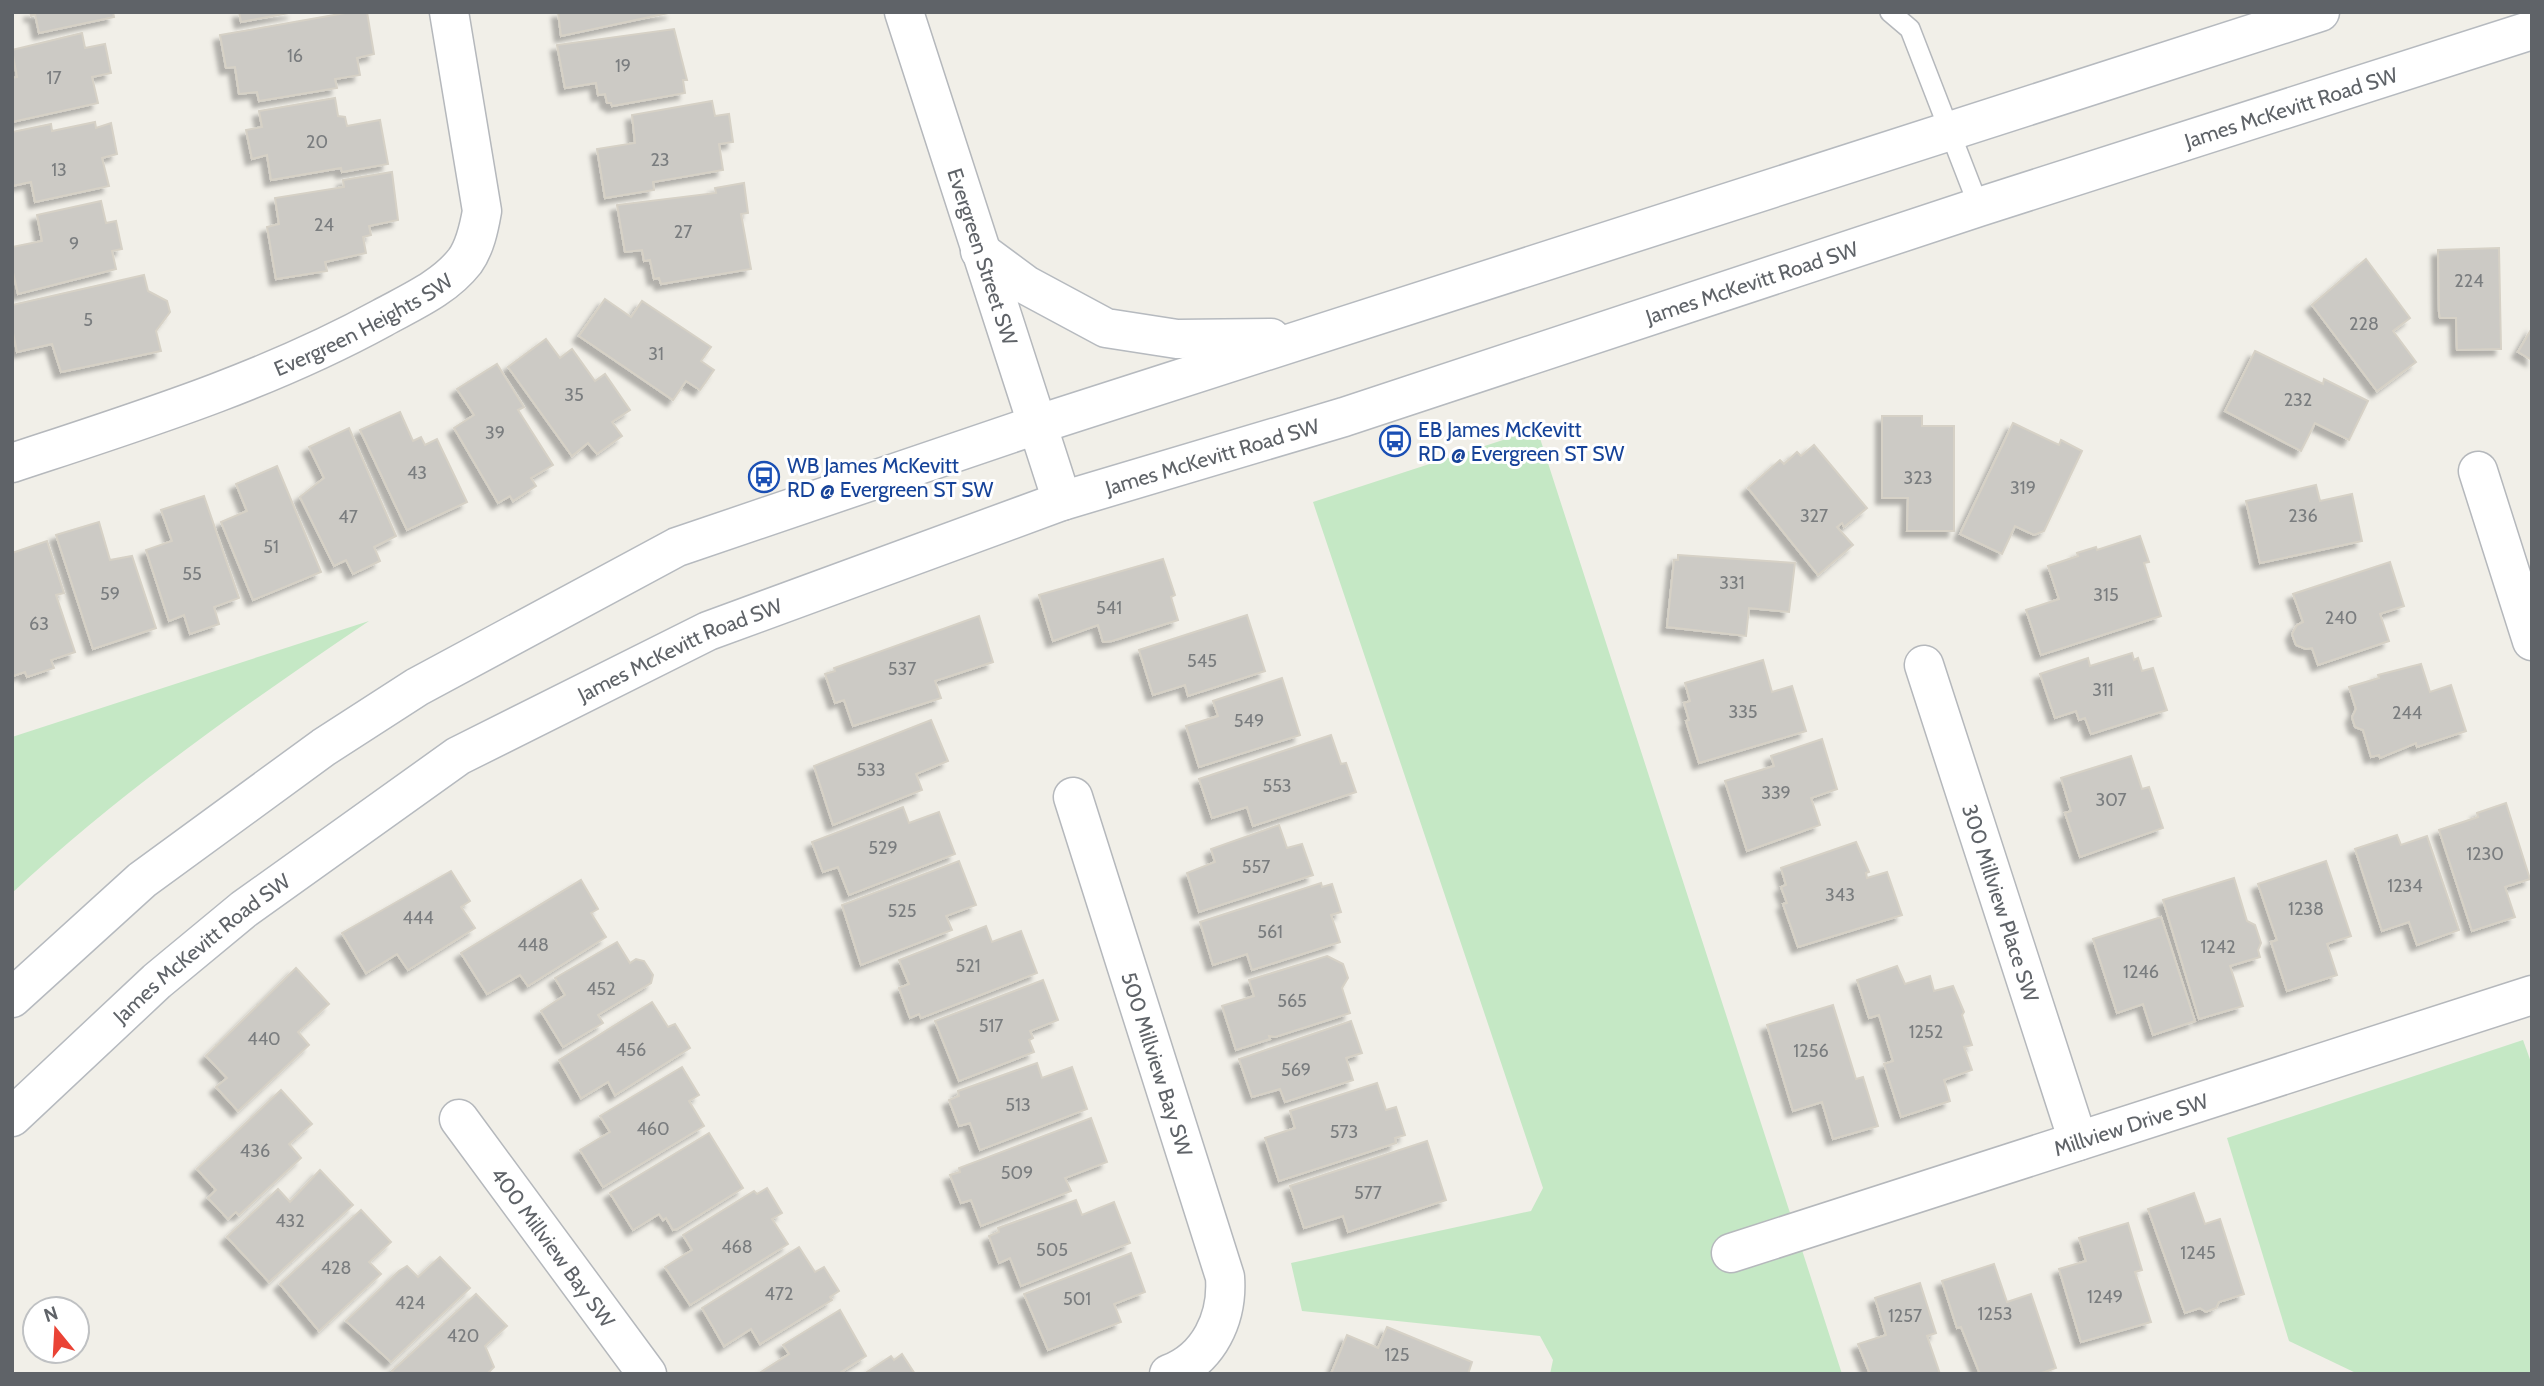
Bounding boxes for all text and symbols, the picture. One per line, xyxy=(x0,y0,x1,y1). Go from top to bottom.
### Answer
house number: 16 xyxy=(287,45,303,67)
house number: 19 xyxy=(615,55,631,77)
street label: James McKevitt Road SW xyxy=(2180,61,2401,153)
house number: 17 xyxy=(47,67,61,89)
house number: 20 xyxy=(306,131,328,153)
house number: 23 xyxy=(650,149,670,171)
house number: 13 xyxy=(51,159,67,181)
street label: Evergreen Street SW xyxy=(943,165,1023,348)
house number: 24 xyxy=(314,214,334,236)
house number: 27 xyxy=(674,221,692,243)
house number: 9 xyxy=(69,233,79,255)
street label: James McKevitt Road SW xyxy=(1641,235,1861,329)
street label: Evergreen Heights SW xyxy=(270,267,457,381)
house number: 224 xyxy=(2454,270,2484,292)
house number: 5 xyxy=(83,309,93,331)
house number: 228 xyxy=(2349,313,2379,335)
house number: 31 xyxy=(648,343,664,365)
house number: 35 xyxy=(564,384,584,406)
house number: 232 xyxy=(2284,389,2312,411)
street label: James McKevitt Road SW xyxy=(1101,413,1322,500)
place label: EB James McKevitt RD @ Evergreen ST SW xyxy=(1418,417,1625,466)
house number: 39 xyxy=(485,422,505,444)
bus stop icon: EB James McKevitt RD @ Evergreen ST SW xyxy=(1378,424,1412,458)
place label: WB James McKevitt RD @ Evergreen ST SW xyxy=(787,453,994,502)
bus stop icon: WB James McKevitt RD @ Evergreen ST SW xyxy=(747,460,781,494)
house number: 43 xyxy=(407,462,427,484)
house number: 323 xyxy=(1904,467,1932,489)
house number: 319 xyxy=(2010,477,2036,499)
house number: 327 xyxy=(1800,505,1828,527)
house number: 236 xyxy=(2288,505,2318,527)
house number: 47 xyxy=(338,506,358,528)
house number: 51 xyxy=(263,536,279,558)
house number: 55 xyxy=(182,563,202,585)
house number: 331 xyxy=(1719,572,1745,594)
house number: 59 xyxy=(100,583,120,605)
house number: 315 xyxy=(2093,584,2119,606)
street label: James McKevitt Road SW xyxy=(572,592,785,707)
house number: 541 xyxy=(1096,597,1122,619)
house number: 240 xyxy=(2325,607,2357,629)
house number: 63 xyxy=(29,613,49,635)
house number: 545 xyxy=(1187,650,1217,672)
house number: 537 xyxy=(888,658,916,680)
house number: 311 xyxy=(2092,679,2114,701)
house number: 335 xyxy=(1728,701,1758,723)
house number: 244 xyxy=(2392,702,2422,724)
house number: 549 xyxy=(1234,710,1264,732)
house number: 533 xyxy=(856,759,886,781)
house number: 553 xyxy=(1262,775,1292,797)
house number: 339 xyxy=(1761,782,1791,804)
house number: 307 xyxy=(2095,789,2127,811)
street label: 300 Millview Place SW xyxy=(1957,801,2045,1005)
house number: 529 xyxy=(868,837,898,859)
house number: 1230 xyxy=(2466,843,2504,865)
house number: 557 xyxy=(1242,856,1270,878)
street label: James McKevitt Road SW xyxy=(107,868,295,1029)
house number: 1234 xyxy=(2387,875,2423,897)
house number: 343 xyxy=(1825,884,1855,906)
house number: 1238 xyxy=(2288,898,2324,920)
house number: 525 xyxy=(888,900,916,922)
house number: 444 xyxy=(402,907,434,929)
house number: 561 xyxy=(1257,921,1283,943)
house number: 448 xyxy=(517,934,549,956)
house number: 1242 xyxy=(2200,936,2236,958)
house number: 521 xyxy=(955,955,981,977)
house number: 1246 xyxy=(2123,961,2159,983)
street label: 500 Millview Bay SW xyxy=(1117,969,1198,1159)
house number: 452 xyxy=(586,978,616,1000)
house number: 565 xyxy=(1277,990,1307,1012)
house number: 517 xyxy=(979,1015,1003,1037)
house number: 1252 xyxy=(1909,1021,1943,1043)
house number: 440 xyxy=(247,1028,281,1050)
house number: 456 xyxy=(616,1039,646,1061)
house number: 1256 xyxy=(1793,1040,1829,1062)
house number: 569 xyxy=(1281,1059,1311,1081)
street label: Millview Drive SW xyxy=(2050,1088,2211,1161)
house number: 513 xyxy=(1005,1094,1031,1116)
house number: 460 xyxy=(636,1118,670,1140)
house number: 573 xyxy=(1330,1121,1358,1143)
house number: 436 xyxy=(240,1140,270,1162)
street label: 400 Millview Bay SW xyxy=(486,1162,621,1332)
house number: 509 xyxy=(1001,1162,1033,1184)
house number: 577 xyxy=(1354,1182,1382,1204)
house number: 432 xyxy=(275,1210,305,1232)
house number: 468 xyxy=(721,1236,753,1258)
house number: 505 xyxy=(1036,1239,1068,1261)
house number: 1245 xyxy=(2180,1242,2216,1264)
house number: 428 xyxy=(321,1257,351,1279)
house number: 472 xyxy=(765,1283,793,1305)
house number: 1249 xyxy=(2087,1286,2123,1308)
house number: 501 xyxy=(1063,1288,1091,1310)
house number: 424 xyxy=(395,1292,425,1314)
north arrow xyxy=(21,1295,91,1365)
text: N xyxy=(41,1301,61,1327)
house number: 1253 xyxy=(1978,1303,2012,1325)
house number: 1257 xyxy=(1888,1305,1922,1327)
house number: 420 xyxy=(447,1325,479,1347)
house number: 125 xyxy=(1384,1344,1410,1366)

